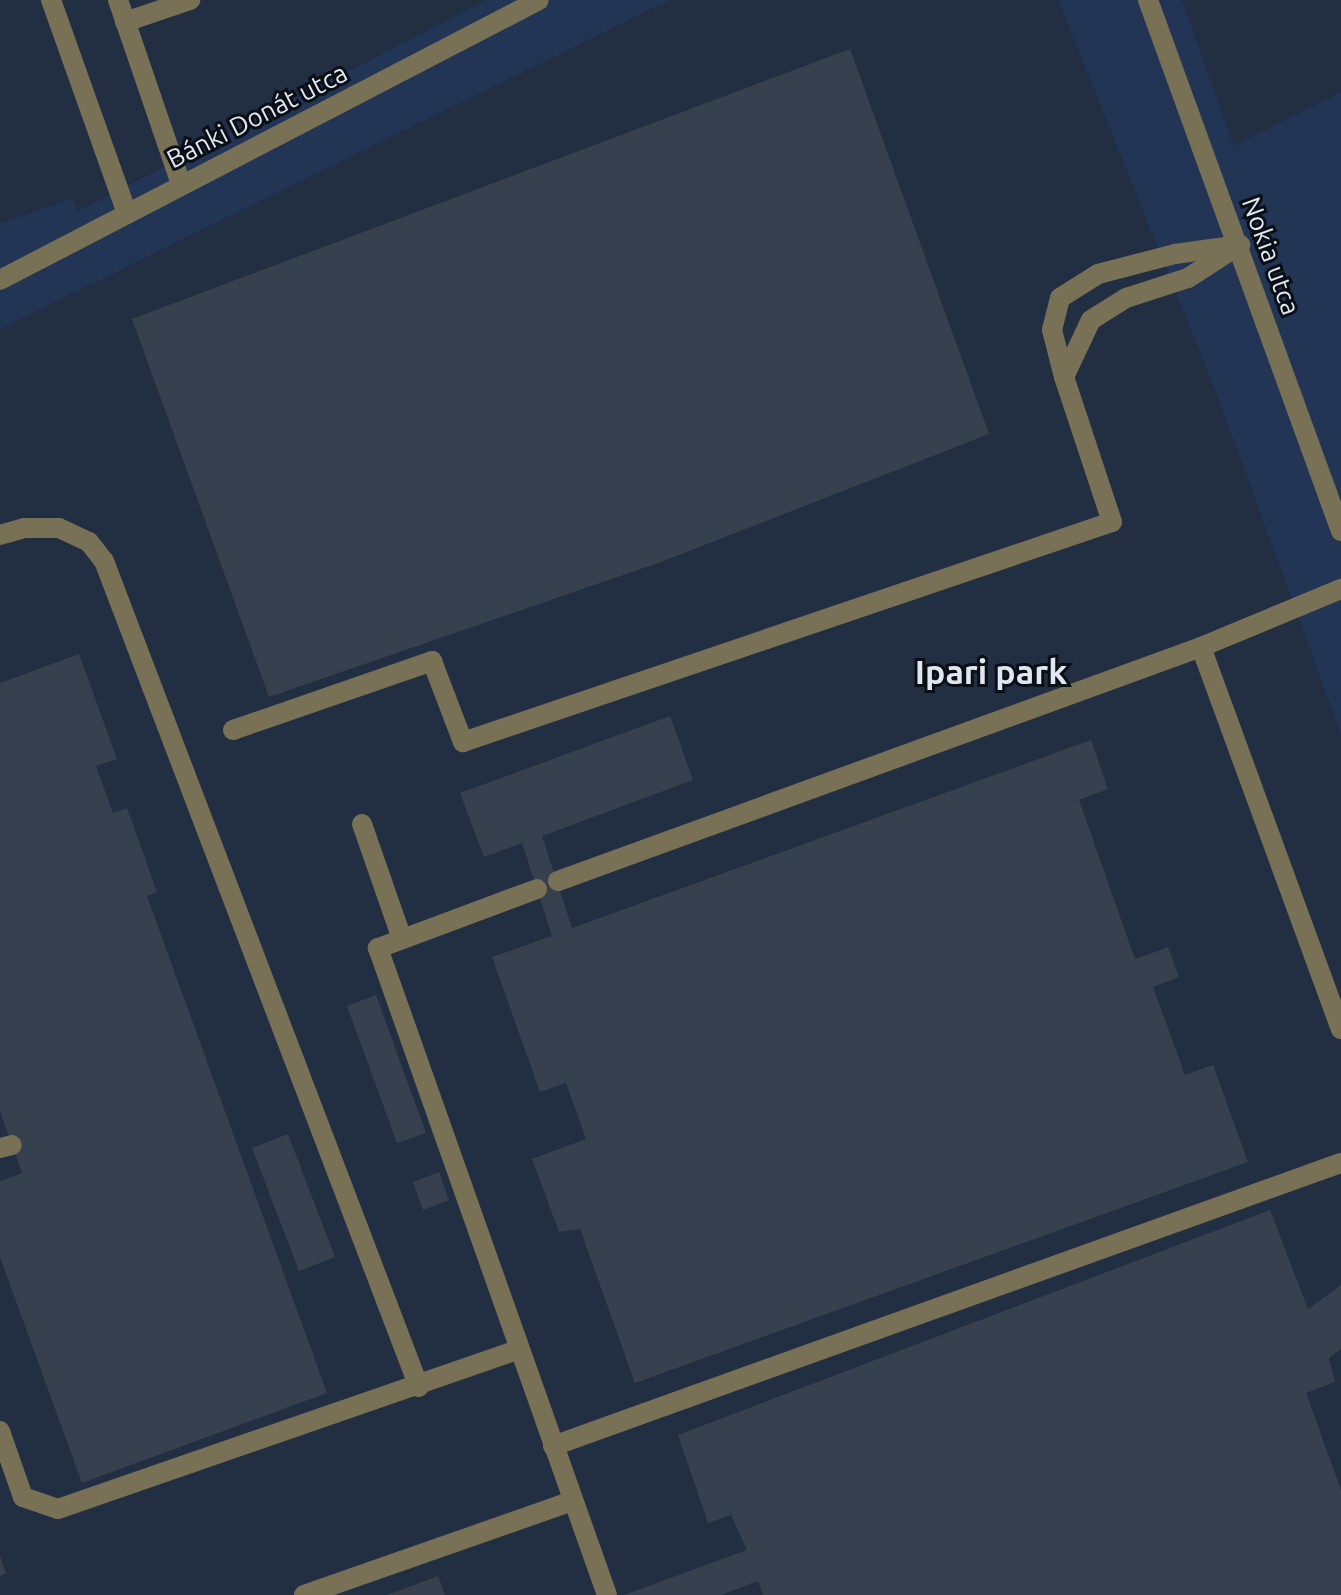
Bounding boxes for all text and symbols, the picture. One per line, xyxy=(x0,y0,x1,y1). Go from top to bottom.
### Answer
street label: Bánki Donát utca xyxy=(162,57,352,175)
street label: Nokia utca xyxy=(1235,193,1307,319)
district label: Ipari park xyxy=(915,652,1067,692)

